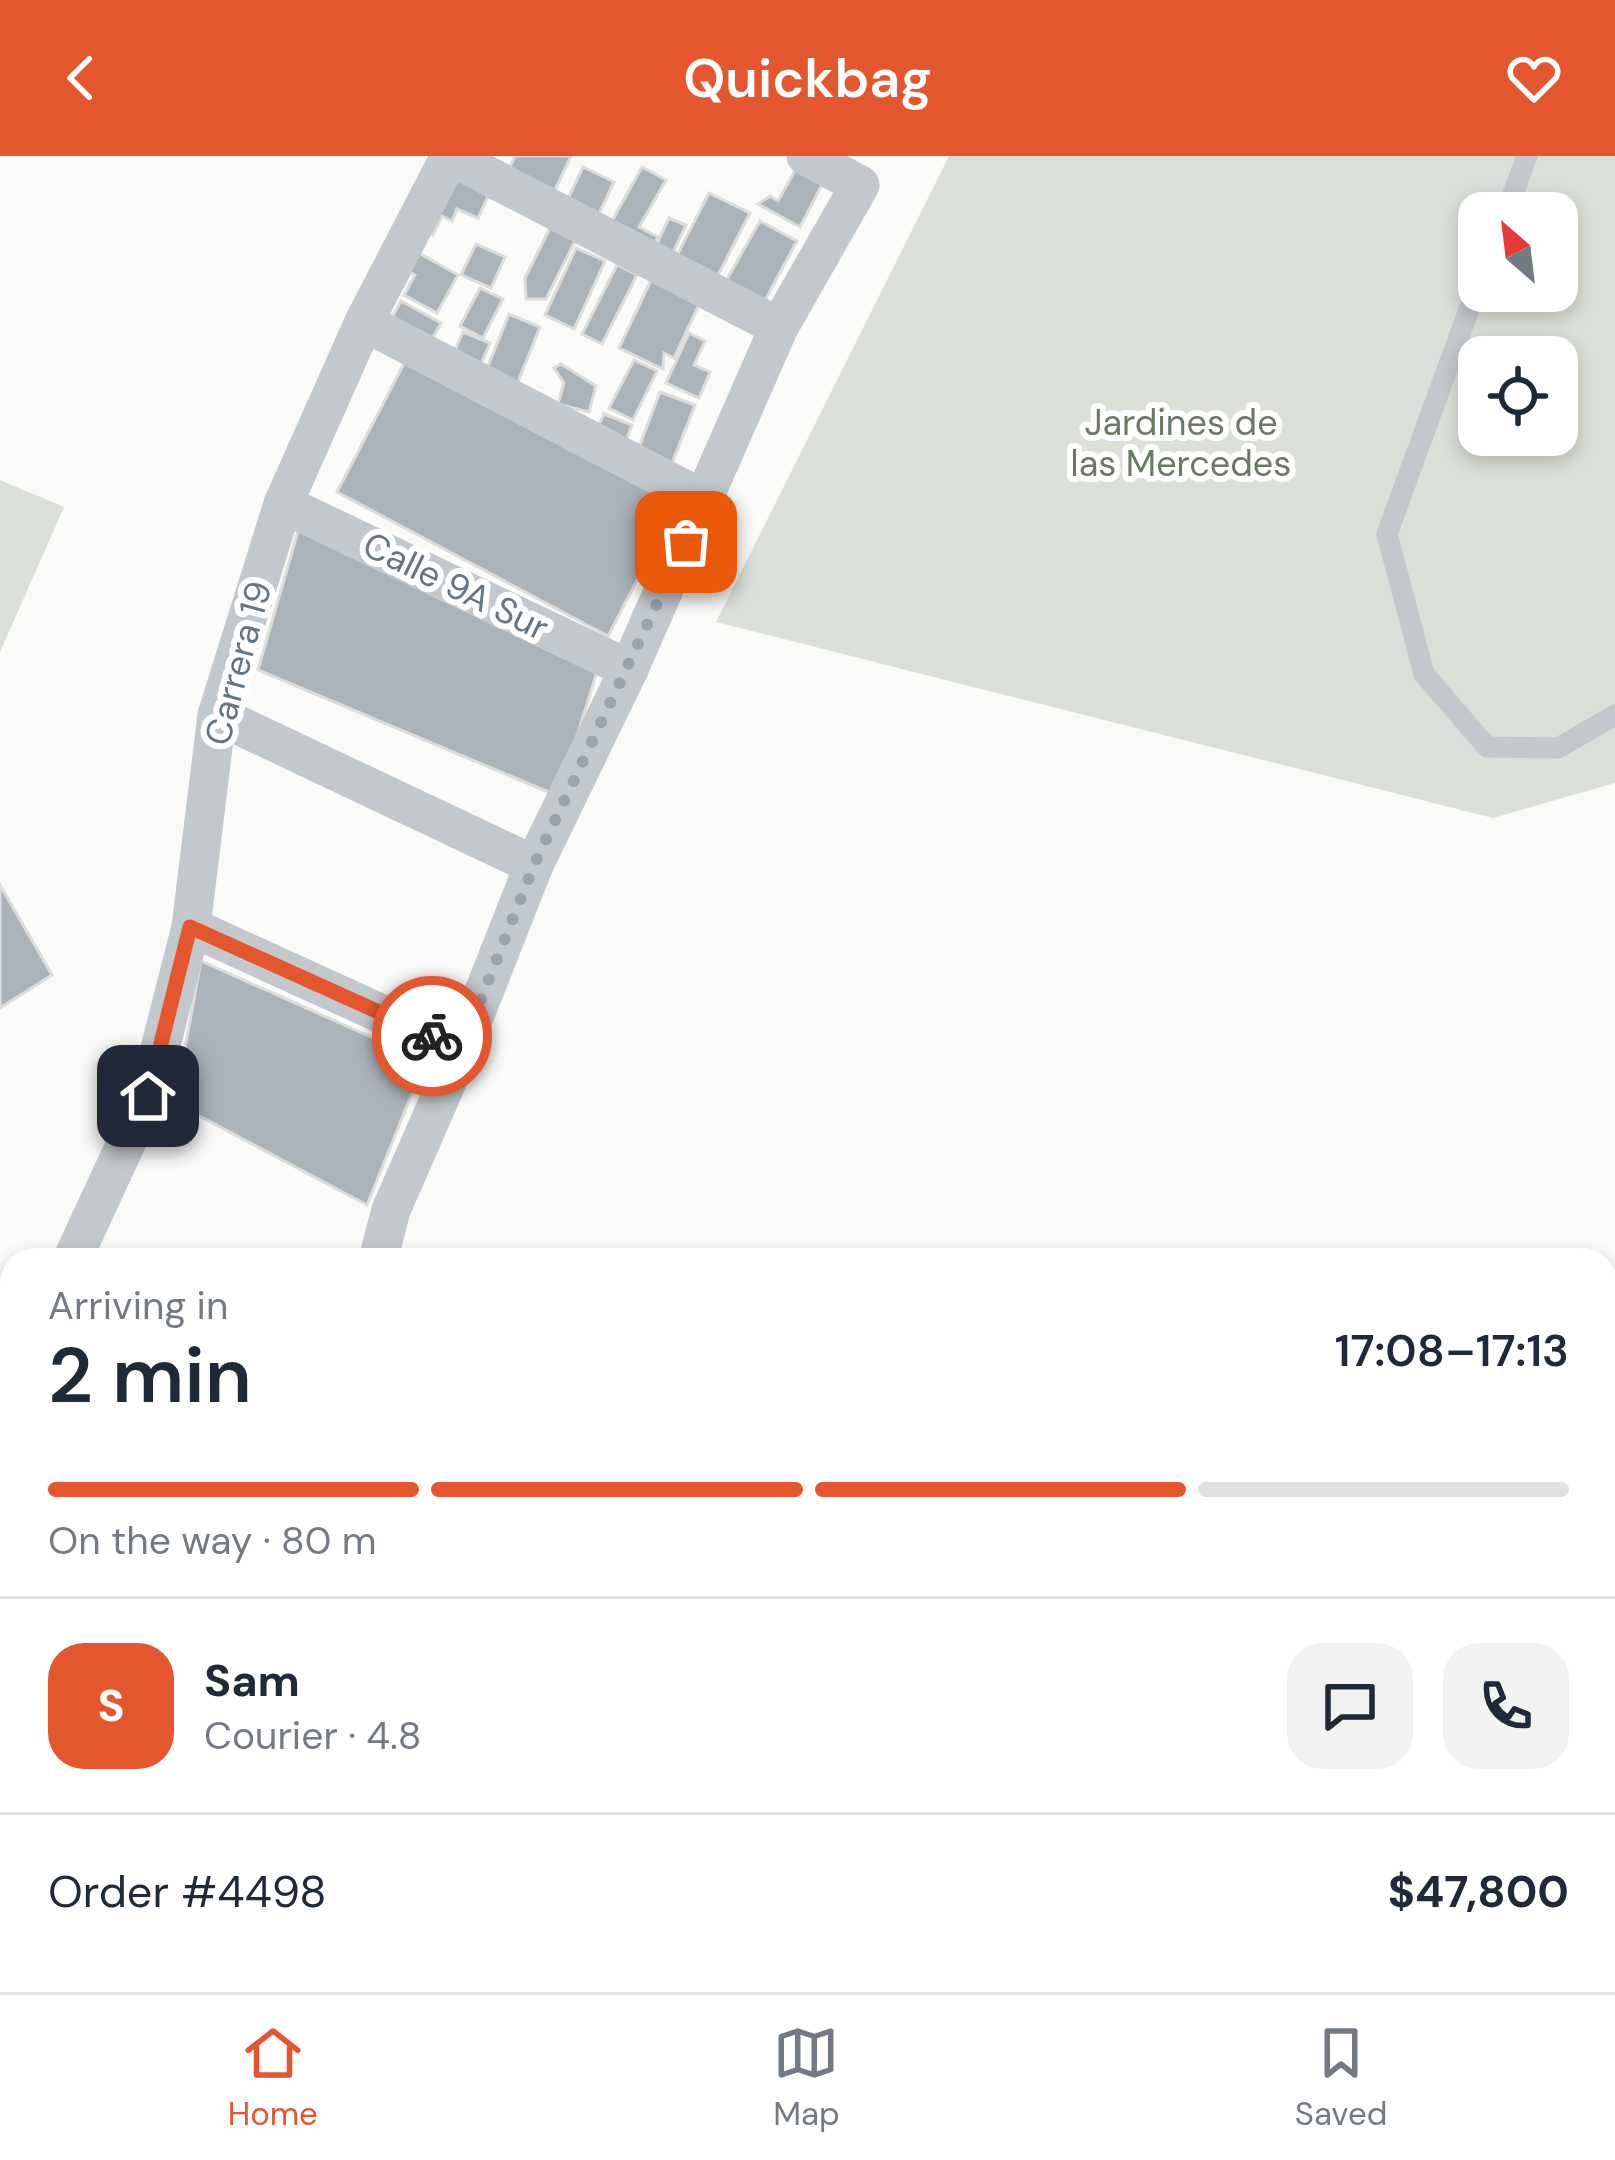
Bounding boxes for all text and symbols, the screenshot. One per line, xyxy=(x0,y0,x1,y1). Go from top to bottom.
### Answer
text: Quickbag xyxy=(683,43,932,114)
icon: back xyxy=(48,45,114,111)
icon: heart xyxy=(1501,45,1567,111)
north arrow xyxy=(1458,192,1578,312)
map controls xyxy=(1458,192,1578,456)
button: locate xyxy=(1458,336,1578,456)
park label: Jardines de las Mercedes xyxy=(1071,399,1291,487)
pin xyxy=(635,491,737,593)
icon: bag xyxy=(653,509,719,575)
street label: Calle 9A Sur xyxy=(356,521,556,651)
street label: Carrera 19 xyxy=(194,576,282,750)
courier xyxy=(372,976,492,1096)
icon: bike xyxy=(399,1003,465,1069)
pin xyxy=(97,1045,199,1147)
icon: home xyxy=(115,1063,181,1129)
text: Arriving in xyxy=(48,1280,228,1331)
text: 17:08–17:13 xyxy=(1335,1321,1569,1380)
text: 2 min xyxy=(48,1325,252,1426)
text: On the way · 80 m xyxy=(48,1515,377,1566)
button: chat xyxy=(1287,1643,1413,1769)
button: phone xyxy=(1443,1643,1569,1769)
text: Sam xyxy=(204,1651,300,1710)
text: S xyxy=(97,1676,125,1735)
text: Courier · 4.8 xyxy=(204,1710,421,1761)
text: Order #4498 xyxy=(48,1862,327,1921)
text: $47,800 xyxy=(1388,1862,1569,1921)
tab: Home xyxy=(228,2020,318,2135)
tab: Map xyxy=(773,2020,840,2135)
tab: Saved xyxy=(1295,2020,1387,2135)

